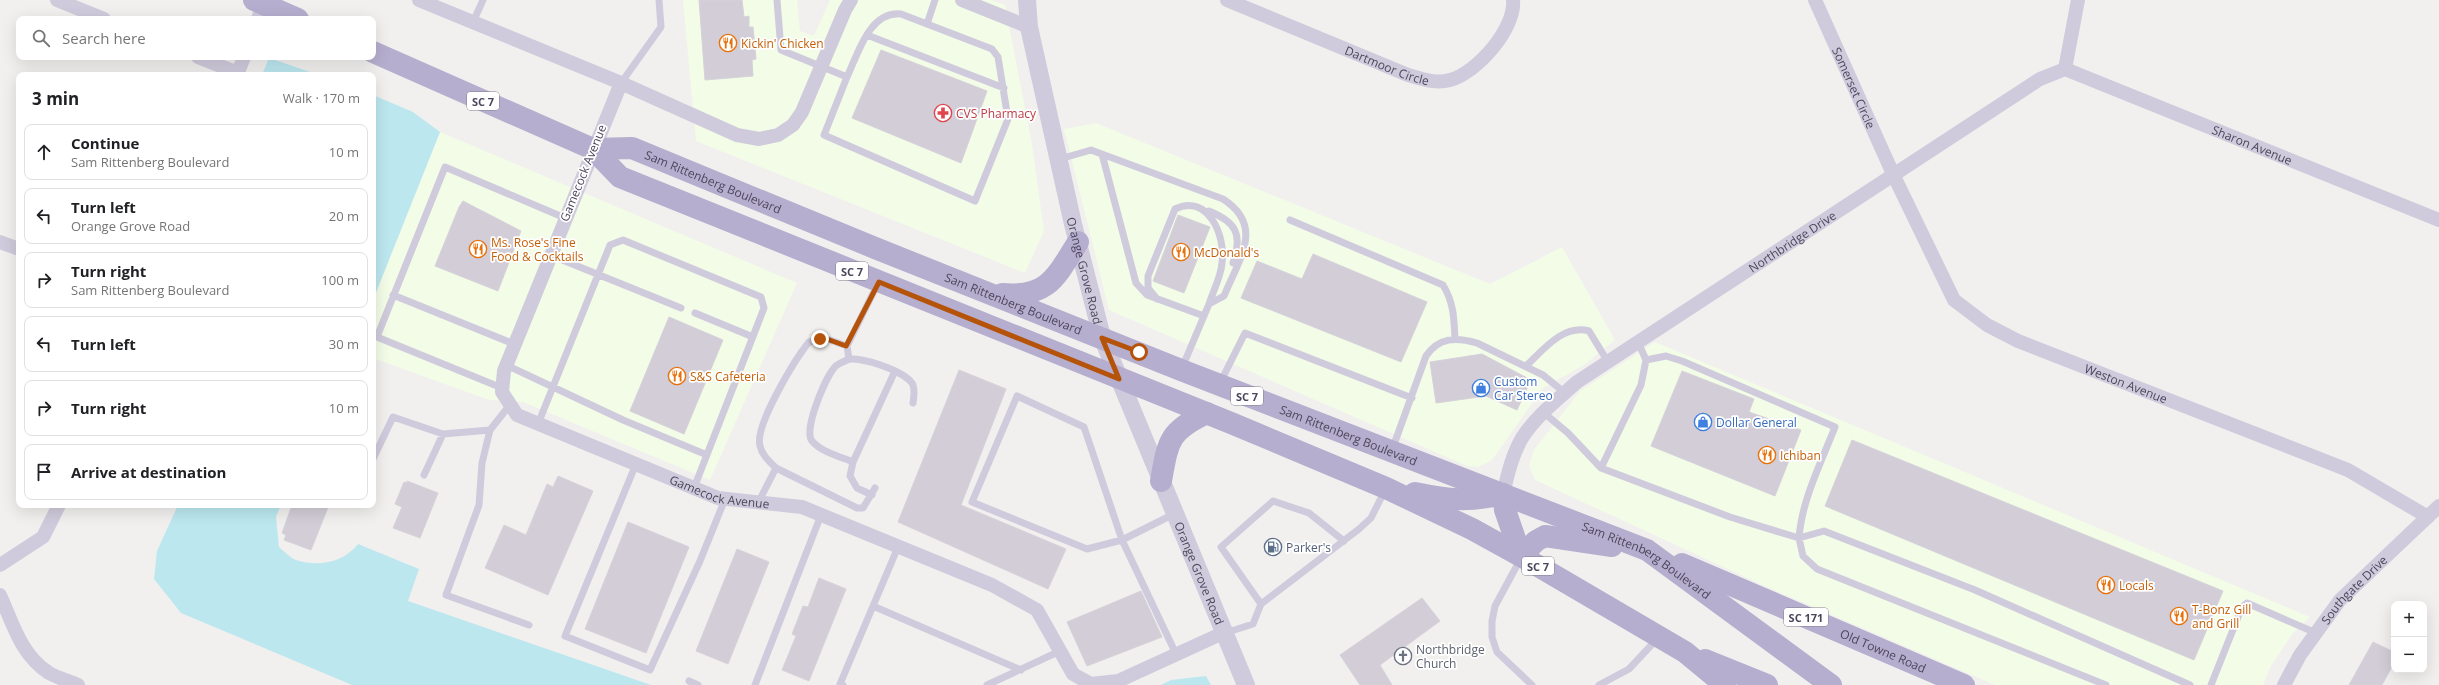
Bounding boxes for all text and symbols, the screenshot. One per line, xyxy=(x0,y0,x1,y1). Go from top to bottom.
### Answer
search box xyxy=(16,16,376,60)
icon: search xyxy=(30,27,52,49)
text: Search here xyxy=(62,28,146,48)
restaurant icon: Kickin' Chicken xyxy=(718,33,738,53)
place label: Kickin' Chicken xyxy=(741,35,824,52)
street label: Dartmoor Circle xyxy=(1342,41,1431,89)
street label: Somerset Circle xyxy=(1829,44,1880,131)
text: 3 min xyxy=(32,87,79,110)
text: Walk · 170 m xyxy=(283,89,360,107)
road number: SC 7 xyxy=(467,92,499,110)
pharmacy icon: CVS Pharmacy xyxy=(933,103,953,123)
place label: CVS Pharmacy xyxy=(956,105,1037,122)
street label: Sharon Avenue xyxy=(2210,121,2295,169)
street label: Gamecock Avenue xyxy=(556,122,610,224)
text: Continue xyxy=(71,133,139,153)
icon: ahead xyxy=(33,141,55,163)
text: 10 m xyxy=(329,143,359,161)
street label: Sam Rittenberg Boulevard xyxy=(642,146,784,217)
text: Sam Rittenberg Boulevard xyxy=(71,153,229,171)
text: Turn left xyxy=(71,197,136,217)
icon: left xyxy=(33,205,55,227)
street label: Northbridge Drive xyxy=(1745,206,1839,276)
text: 20 m xyxy=(329,207,359,225)
street label: Orange Grove Road xyxy=(1063,215,1107,326)
text: Orange Grove Road xyxy=(71,217,190,235)
place label: Ms. Rose's Fine Food & Cocktails xyxy=(491,234,584,265)
restaurant icon: Ms. Rose's Fine Food & Cocktails xyxy=(468,239,488,259)
restaurant icon: McDonald's xyxy=(1171,242,1191,262)
place label: McDonald's xyxy=(1194,244,1259,261)
text: Turn right xyxy=(71,261,146,281)
road number: SC 7 xyxy=(836,262,868,280)
street label: Sam Rittenberg Boulevard xyxy=(943,268,1085,338)
icon: right xyxy=(33,269,55,291)
text: 100 m xyxy=(321,271,359,289)
text: Sam Rittenberg Boulevard xyxy=(71,281,229,299)
route end xyxy=(811,330,829,348)
icon: left xyxy=(33,333,55,355)
text: Turn left xyxy=(71,334,136,354)
text: 30 m xyxy=(329,335,359,353)
route start xyxy=(1130,343,1148,361)
street label: Weston Avenue xyxy=(2082,359,2170,407)
restaurant icon: S&S Cafeteria xyxy=(667,366,687,386)
place label: S&S Cafeteria xyxy=(690,368,766,385)
place label: Custom Car Stereo xyxy=(1494,373,1553,404)
shop icon: Custom Car Stereo xyxy=(1471,378,1491,398)
road number: SC 7 xyxy=(1231,387,1263,405)
icon: right xyxy=(33,397,55,419)
text: Turn right xyxy=(71,398,146,418)
text: 10 m xyxy=(329,399,359,417)
street label: Sam Rittenberg Boulevard xyxy=(1277,400,1420,469)
shop icon: Dollar General xyxy=(1693,412,1713,432)
place label: Dollar General xyxy=(1716,414,1797,431)
restaurant icon: Ichiban xyxy=(1757,445,1777,465)
place label: Ichiban xyxy=(1780,447,1821,464)
icon: arrive xyxy=(33,461,55,483)
text: Arrive at destination xyxy=(71,462,226,482)
street label: Gamecock Avenue xyxy=(667,470,771,512)
street label: Sam Rittenberg Boulevard xyxy=(1580,517,1714,603)
street label: Orange Grove Road xyxy=(1171,519,1229,627)
fuel station icon: Parker's xyxy=(1263,537,1283,557)
place label: Parker's xyxy=(1286,539,1331,556)
street label: Southgate Drive xyxy=(2317,551,2391,627)
road number: SC 7 xyxy=(1522,557,1554,575)
restaurant icon: Locals xyxy=(2096,575,2116,595)
place label: Locals xyxy=(2119,577,2154,594)
place label: T-Bonz Gill and Grill xyxy=(2192,601,2251,632)
map controls xyxy=(2391,601,2427,673)
button: + xyxy=(2391,601,2427,637)
restaurant icon: T-Bonz Gill and Grill xyxy=(2169,606,2189,626)
road number: SC 171 xyxy=(1784,608,1828,626)
street label: Old Towne Road xyxy=(1838,624,1929,676)
button: − xyxy=(2391,637,2427,673)
place label: Northbridge Church xyxy=(1416,641,1485,672)
church icon: Northbridge Church xyxy=(1393,646,1413,666)

